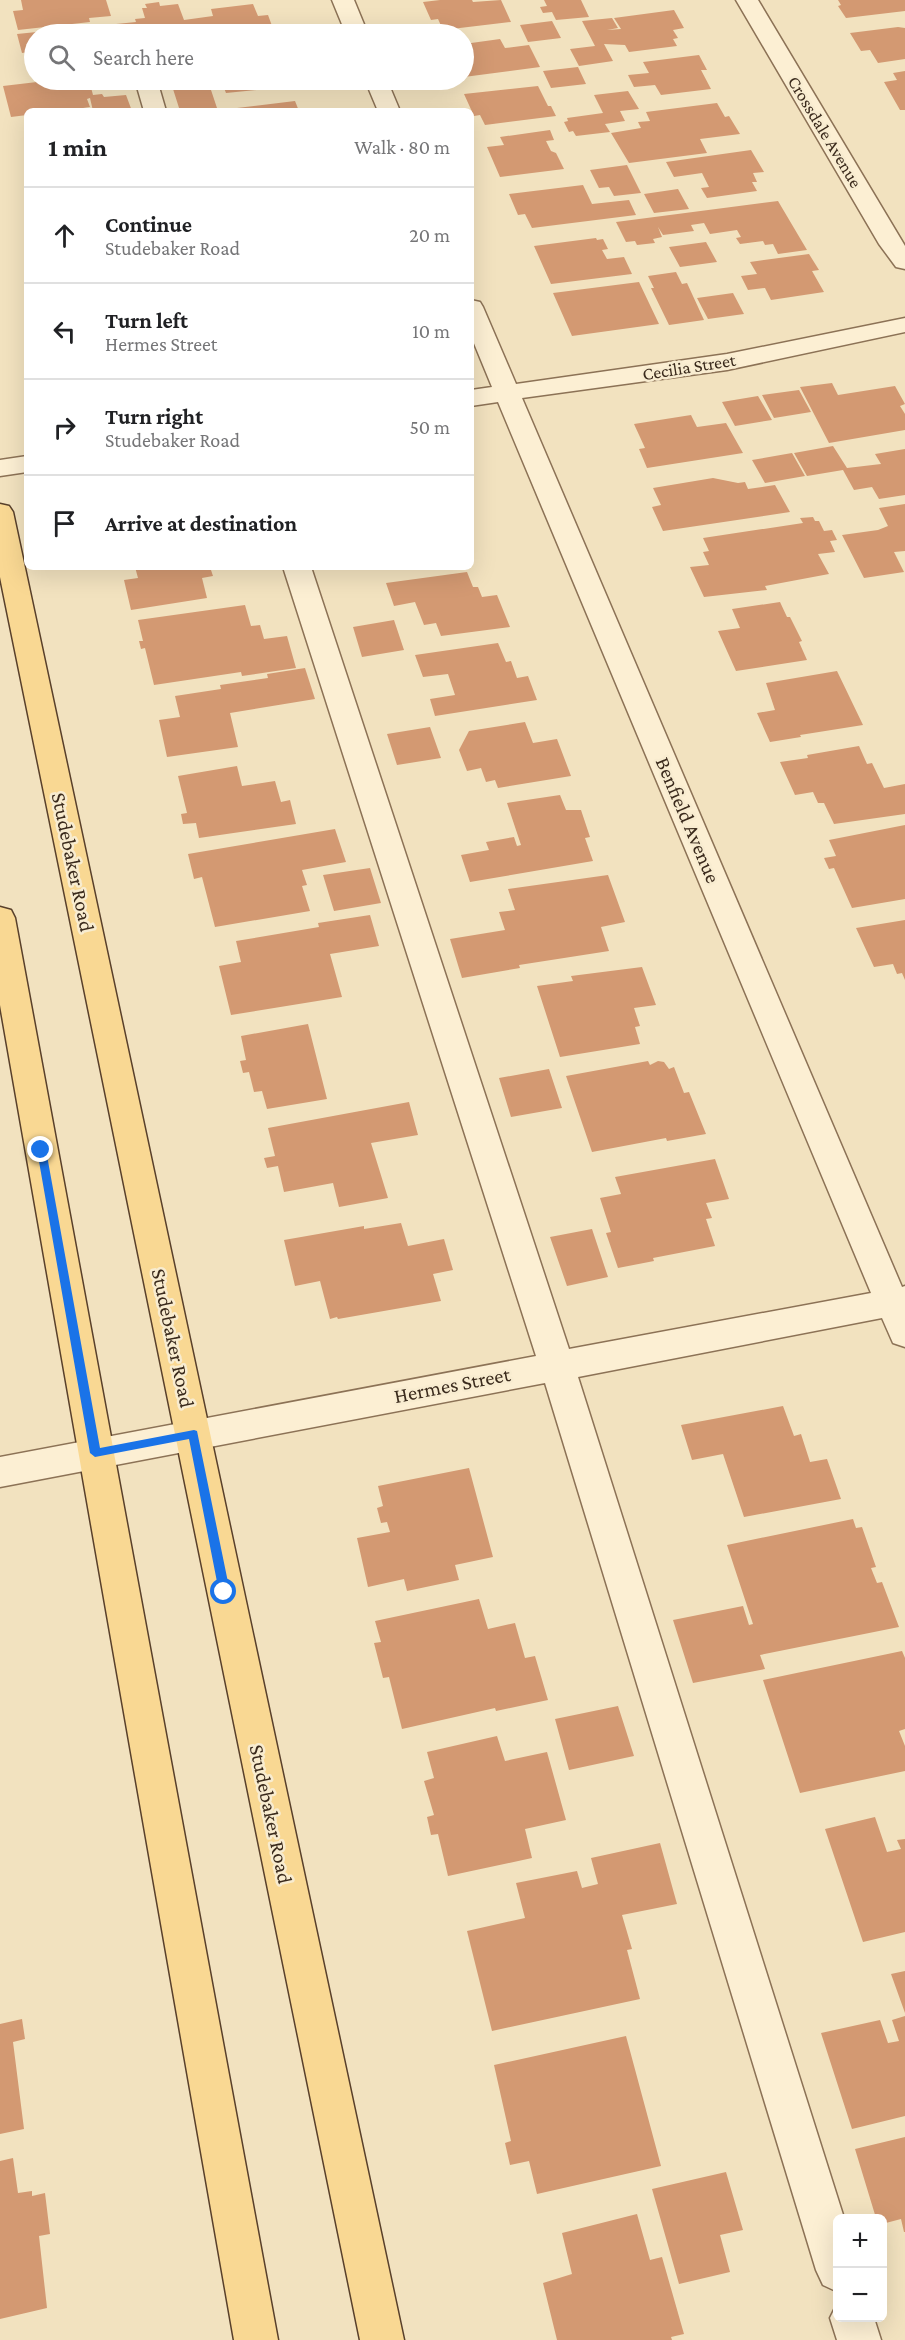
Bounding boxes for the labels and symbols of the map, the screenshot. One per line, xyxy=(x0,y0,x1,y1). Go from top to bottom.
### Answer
street label: Crossdale Avenue xyxy=(784,73,866,191)
street label: Cecilia Street xyxy=(641,350,738,384)
street label: Benfield Avenue xyxy=(651,753,725,887)
street label: Studebaker Road xyxy=(47,790,99,934)
route end xyxy=(27,1136,53,1162)
street label: Studebaker Road xyxy=(147,1266,199,1410)
street label: Hermes Street xyxy=(392,1362,513,1408)
route start xyxy=(210,1578,236,1604)
street label: Studebaker Road xyxy=(245,1742,297,1886)

